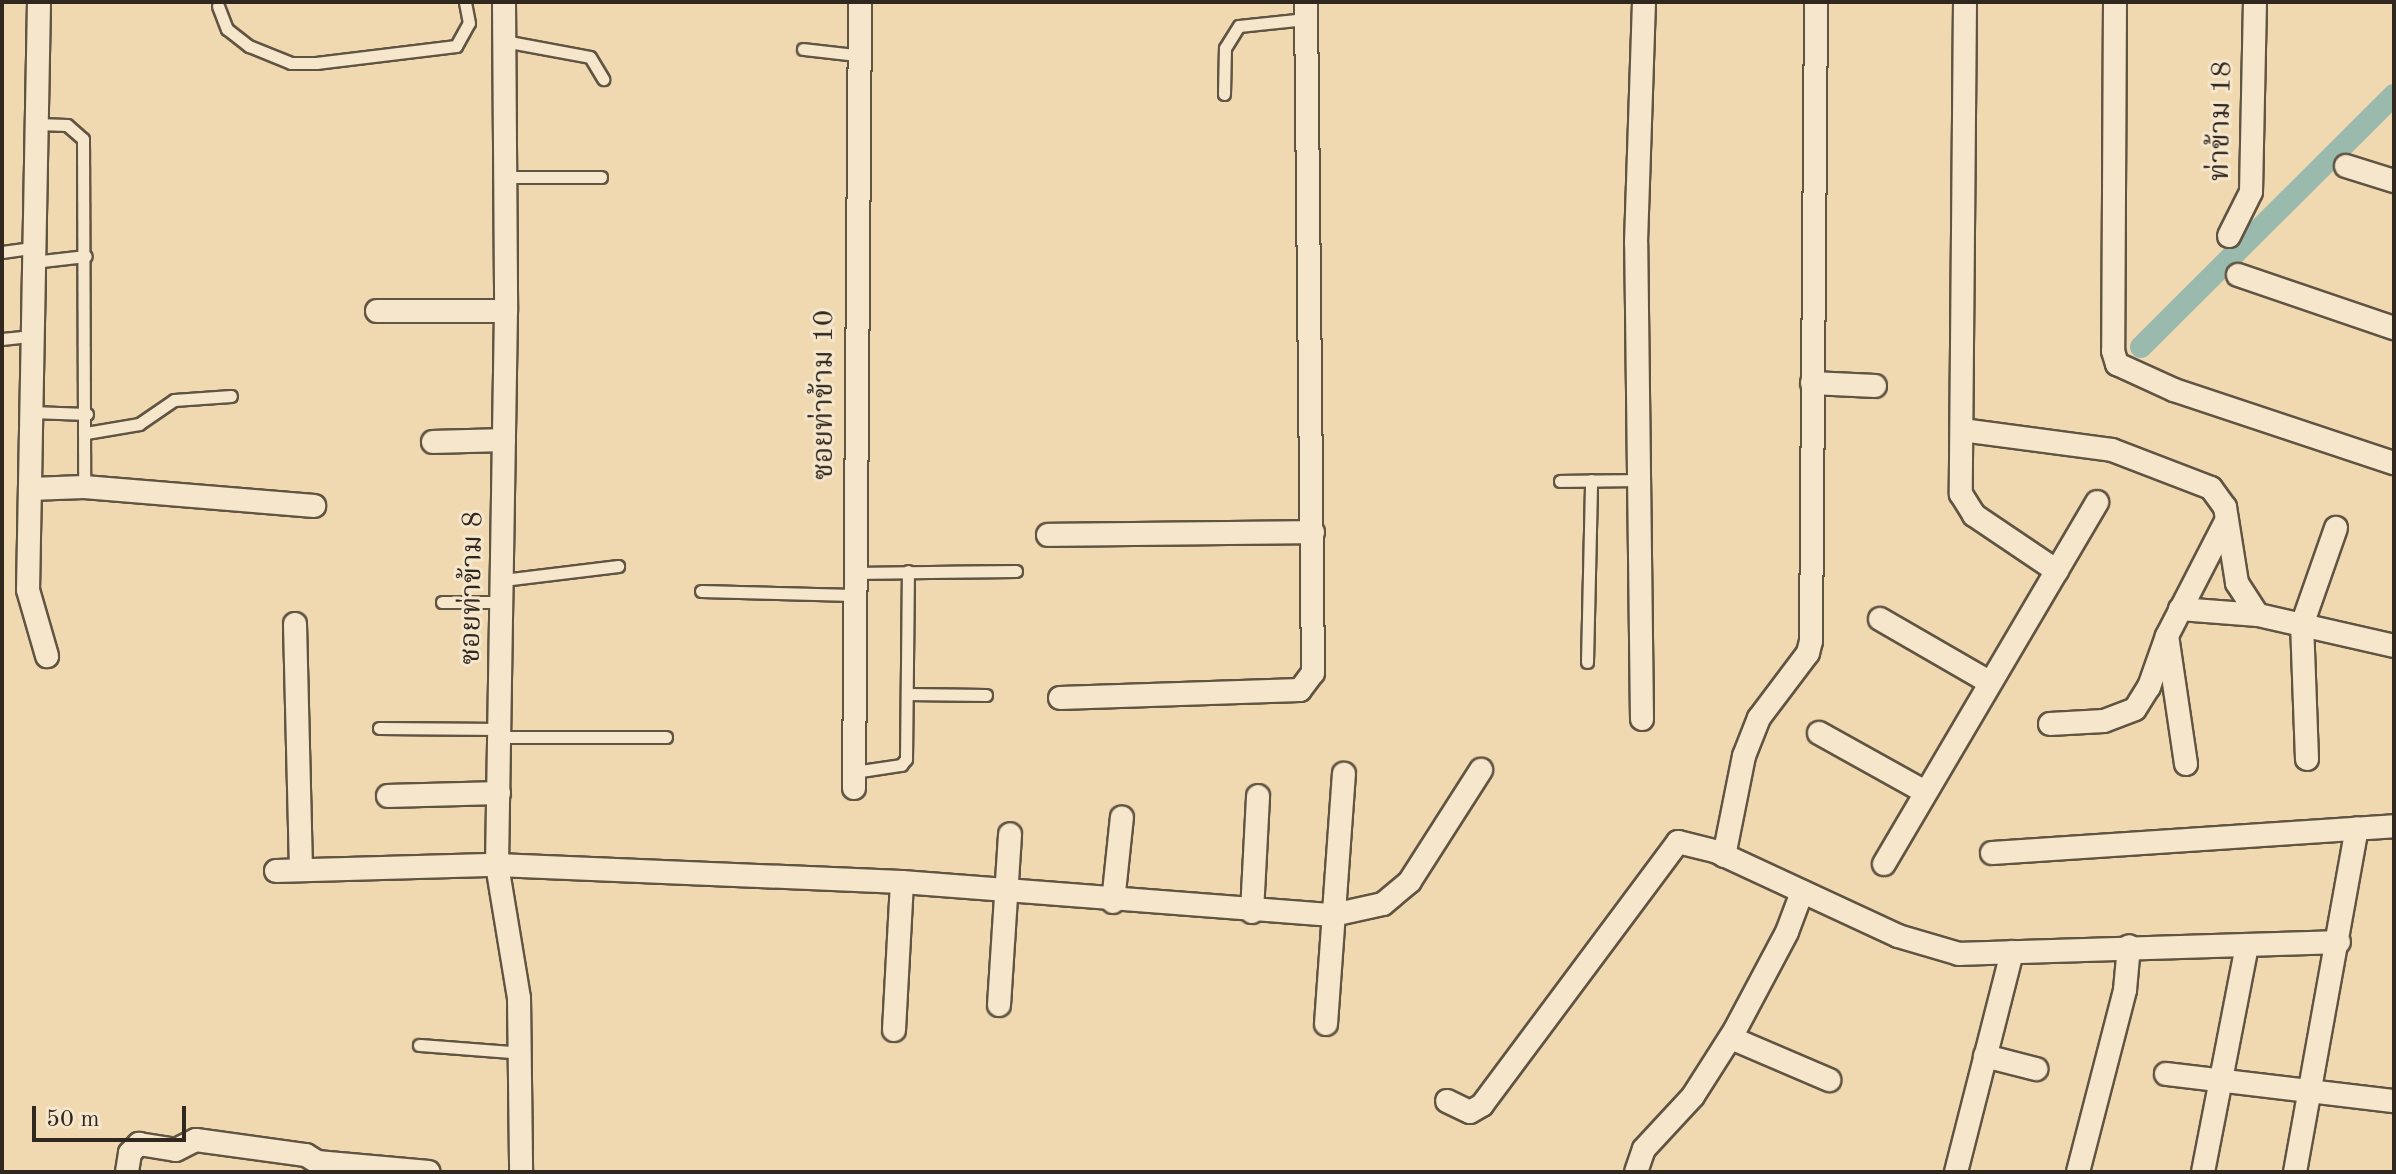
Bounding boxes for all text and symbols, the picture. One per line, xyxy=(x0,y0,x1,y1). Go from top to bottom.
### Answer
street label: ท่าข้าม 18 xyxy=(2204,61,2240,181)
street label: ซอยท่าข้าม 10 xyxy=(808,310,842,480)
street label: ซอยท่าข้าม 8 xyxy=(455,511,491,665)
scale bar xyxy=(36,1090,190,1140)
text: 50 m xyxy=(46,1108,100,1132)

